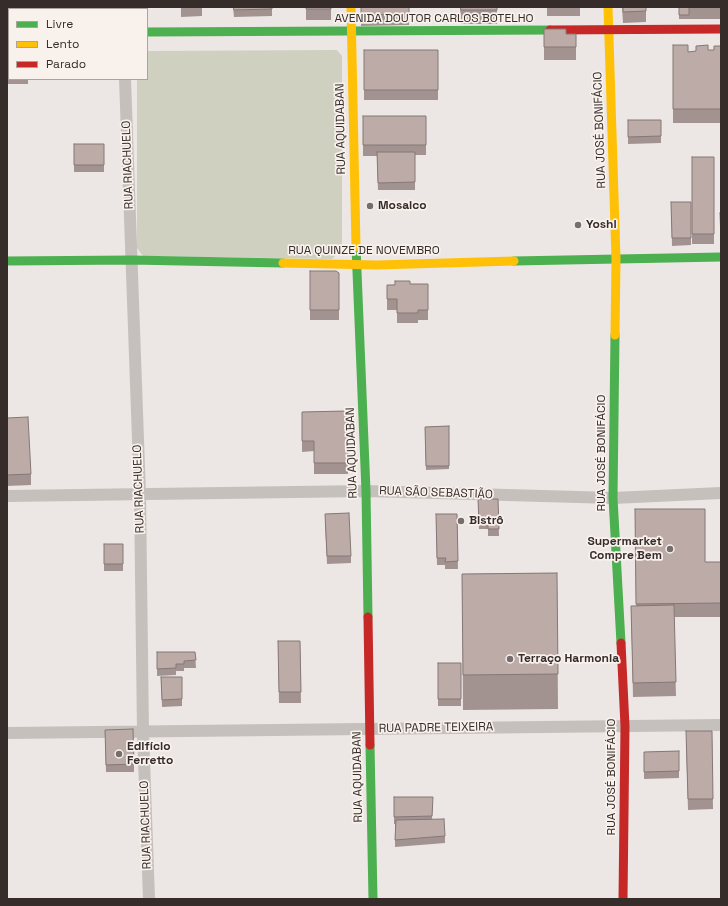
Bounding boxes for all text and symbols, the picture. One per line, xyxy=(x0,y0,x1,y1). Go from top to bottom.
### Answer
legend xyxy=(8,8,148,80)
street label: AVENIDA DOUTOR CARLOS BOTELHO xyxy=(334,12,534,26)
text: Livre xyxy=(46,16,73,32)
text: Lento xyxy=(46,36,80,52)
text: Parado xyxy=(46,56,86,72)
street label: RUA JOSÉ BONIFÁCIO xyxy=(591,71,609,189)
street label: RUA AQUIDABAN xyxy=(333,83,349,175)
street label: RUA RIACHUELO xyxy=(119,120,137,210)
place label: Mosaico xyxy=(378,199,427,213)
marker: Mosaico xyxy=(365,201,375,211)
place label: Yoshi xyxy=(586,218,617,232)
marker: Yoshi xyxy=(573,220,583,230)
street label: RUA QUINZE DE NOVEMBRO xyxy=(288,244,440,258)
street label: RUA JOSÉ BONIFÁCIO xyxy=(595,394,609,512)
street label: RUA AQUIDABAN xyxy=(343,407,361,499)
street label: RUA RIACHUELO xyxy=(130,444,148,534)
street label: RUA SÃO SEBASTIÃO xyxy=(379,484,493,502)
place label: Bistrô xyxy=(469,514,504,528)
marker: Bistrô xyxy=(456,516,466,526)
place label: Supermarket Compre Bem xyxy=(587,535,662,563)
marker: Supermarket Compre Bem xyxy=(665,544,675,554)
place label: Terraço Harmonia xyxy=(518,652,619,666)
marker: Terraço Harmonia xyxy=(505,654,515,664)
street label: RUA JOSÉ BONIFÁCIO xyxy=(605,718,619,836)
street label: RUA PADRE TEIXEIRA xyxy=(379,720,493,736)
street label: RUA AQUIDABAN xyxy=(350,731,366,823)
place label: Edifício Ferretto xyxy=(127,740,173,768)
marker: Edifício Ferretto xyxy=(114,749,124,759)
street label: RUA RIACHUELO xyxy=(137,780,155,870)

